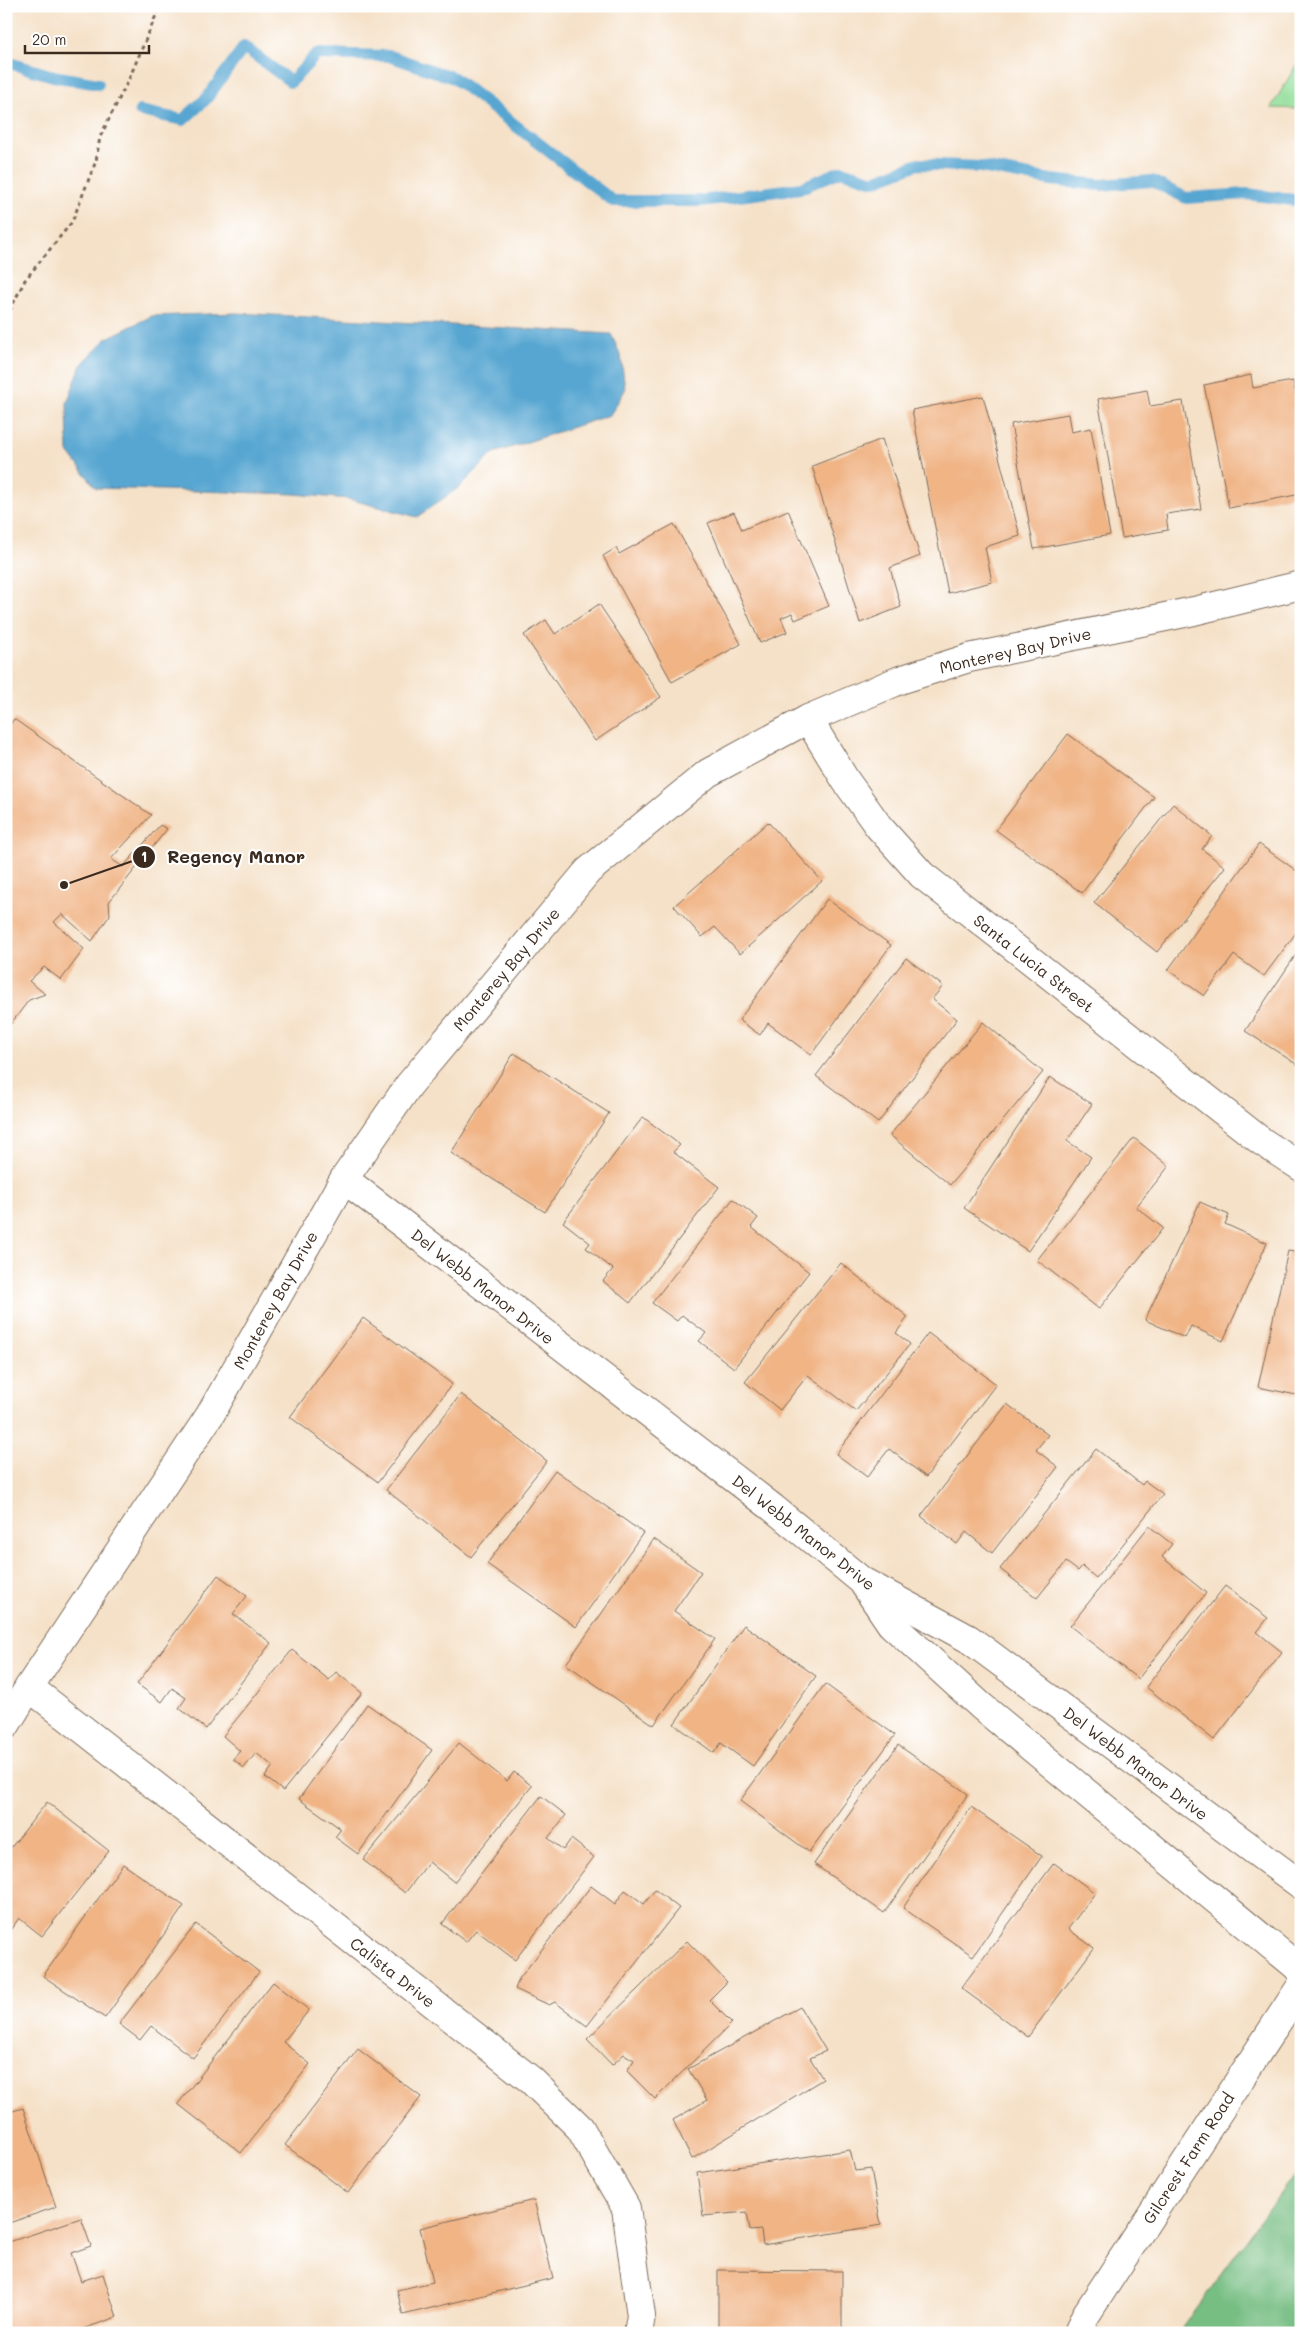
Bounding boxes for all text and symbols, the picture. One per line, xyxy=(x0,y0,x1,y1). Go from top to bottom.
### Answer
scale bar xyxy=(25,22,149,54)
text: 20 m xyxy=(32,29,66,49)
street label: Monterey Bay Drive xyxy=(937,622,1093,678)
callout: Regency Manor xyxy=(132,841,315,874)
text: Regency Manor xyxy=(167,844,305,868)
text: 1 xyxy=(141,846,147,866)
street label: Monterey Bay Drive xyxy=(448,903,564,1035)
street label: Santa Lucia Street xyxy=(969,909,1099,1017)
street label: Del Webb Manor Drive xyxy=(407,1224,559,1348)
street label: Monterey Bay Drive xyxy=(228,1227,322,1373)
street label: Del Webb Manor Drive xyxy=(728,1470,880,1594)
street label: Del Webb Manor Drive xyxy=(1059,1702,1213,1824)
street label: Calista Drive xyxy=(346,1932,440,2012)
street label: Gilcrest Farm Road xyxy=(1138,2088,1238,2228)

